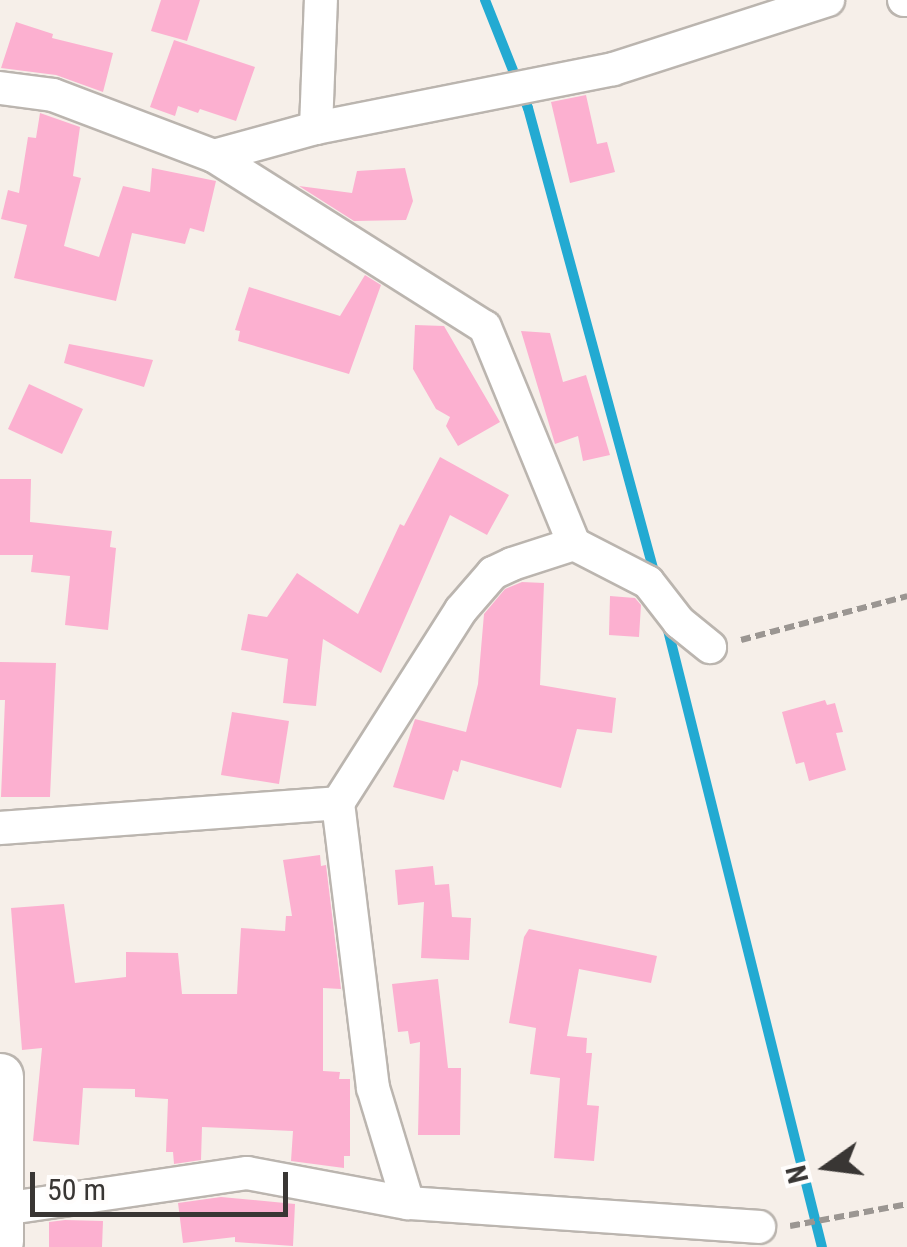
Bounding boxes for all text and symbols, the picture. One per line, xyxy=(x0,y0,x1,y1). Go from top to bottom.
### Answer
north arrow xyxy=(777,1117,877,1217)
scale bar xyxy=(35,1152,292,1214)
text: N xyxy=(779,1162,815,1187)
text: 50 m xyxy=(47,1172,106,1207)

